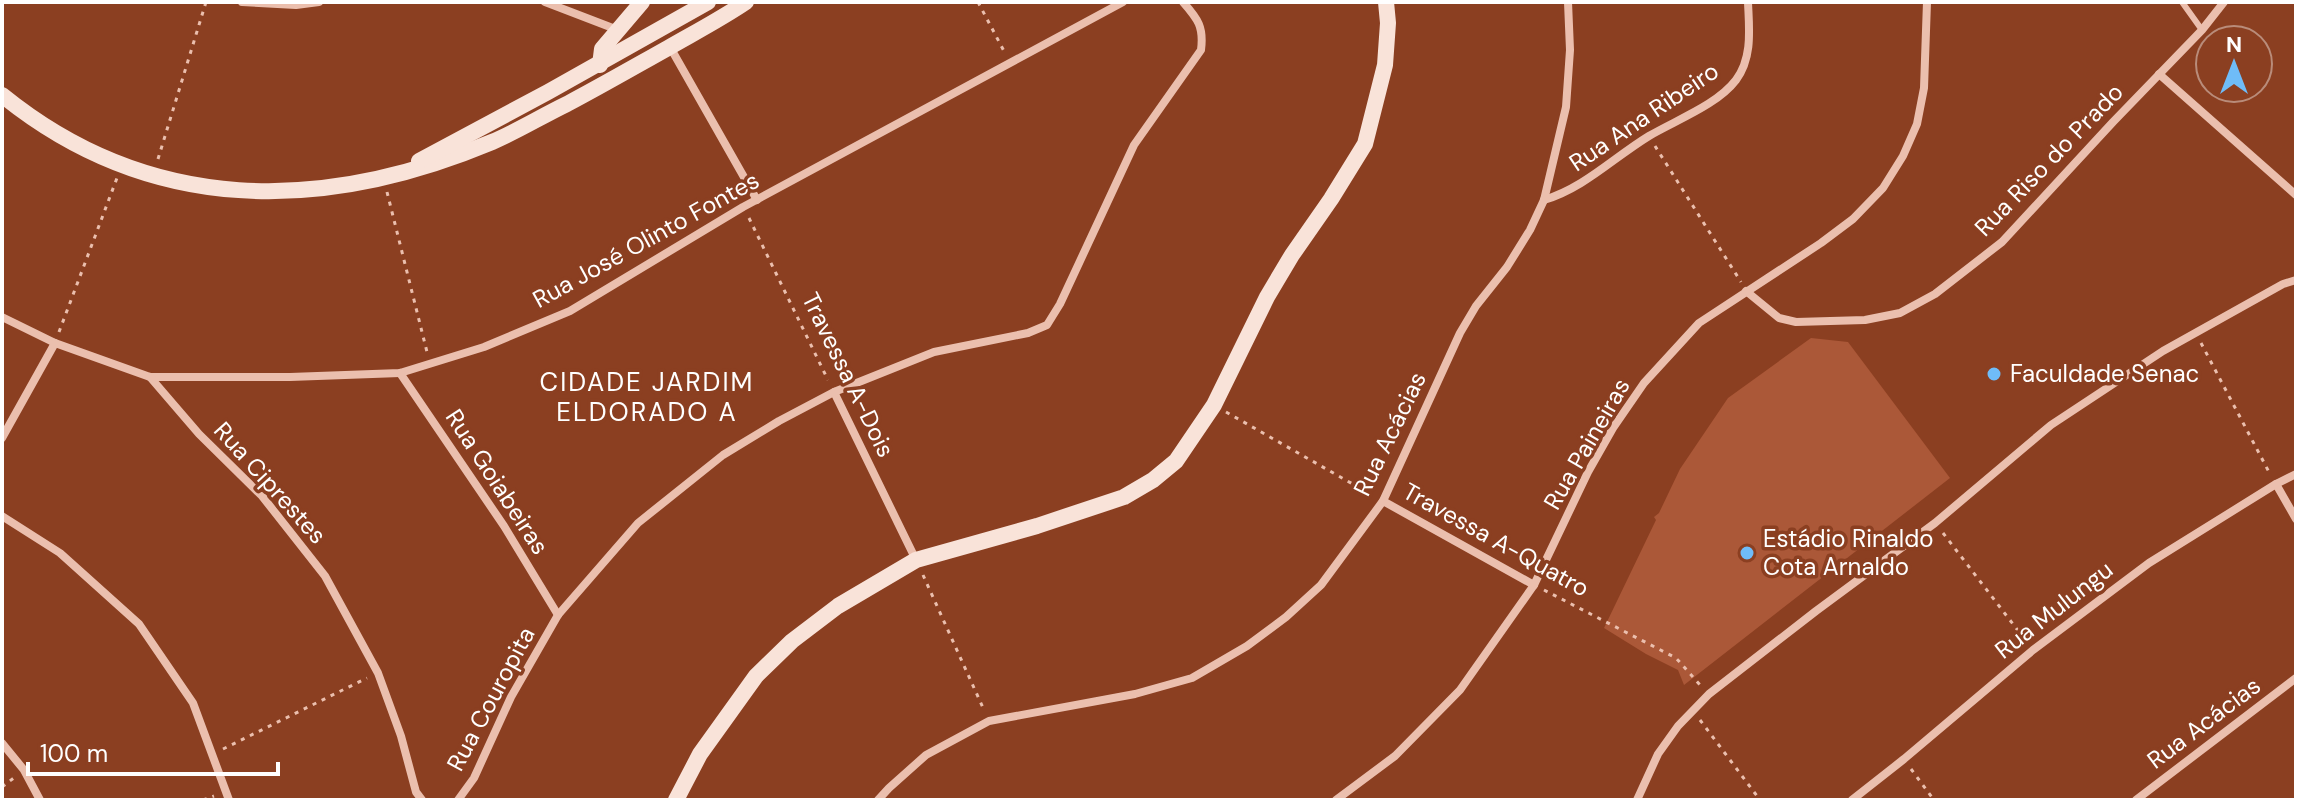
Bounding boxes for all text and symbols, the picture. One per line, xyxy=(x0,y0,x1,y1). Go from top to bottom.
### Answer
north arrow xyxy=(2194,24,2274,104)
text: N xyxy=(2226,30,2242,59)
street label: Rua Ana Ribeiro xyxy=(1563,55,1724,178)
street label: Rua Riso do Prado xyxy=(1968,77,2130,243)
street label: Rua José Olinto Fontes xyxy=(527,164,764,315)
street label: Travessa A-Dois xyxy=(795,287,902,462)
place label: Faculdade Senac xyxy=(2010,358,2199,389)
district label: CIDADE JARDIM ELDORADO A xyxy=(540,365,754,429)
marker: Faculdade Senac xyxy=(1985,365,2003,383)
street label: Rua Acácias xyxy=(1346,367,1433,501)
street label: Rua Paineiras xyxy=(1536,372,1637,515)
street label: Rua Goiabeiras xyxy=(439,403,556,560)
street label: Rua Ciprestes xyxy=(207,415,333,550)
street label: Travessa A-Quatro xyxy=(1398,476,1595,604)
place label: Estádio Rinaldo Cota Arnaldo xyxy=(1763,523,1933,582)
marker: Estádio Rinaldo Cota Arnaldo xyxy=(1738,544,1756,562)
street label: Rua Mulungu xyxy=(1988,554,2119,665)
street label: Rua Couropita xyxy=(440,621,541,776)
street label: Rua Acácias xyxy=(2141,670,2267,775)
scale bar xyxy=(28,726,278,776)
text: 100 m xyxy=(40,738,108,769)

